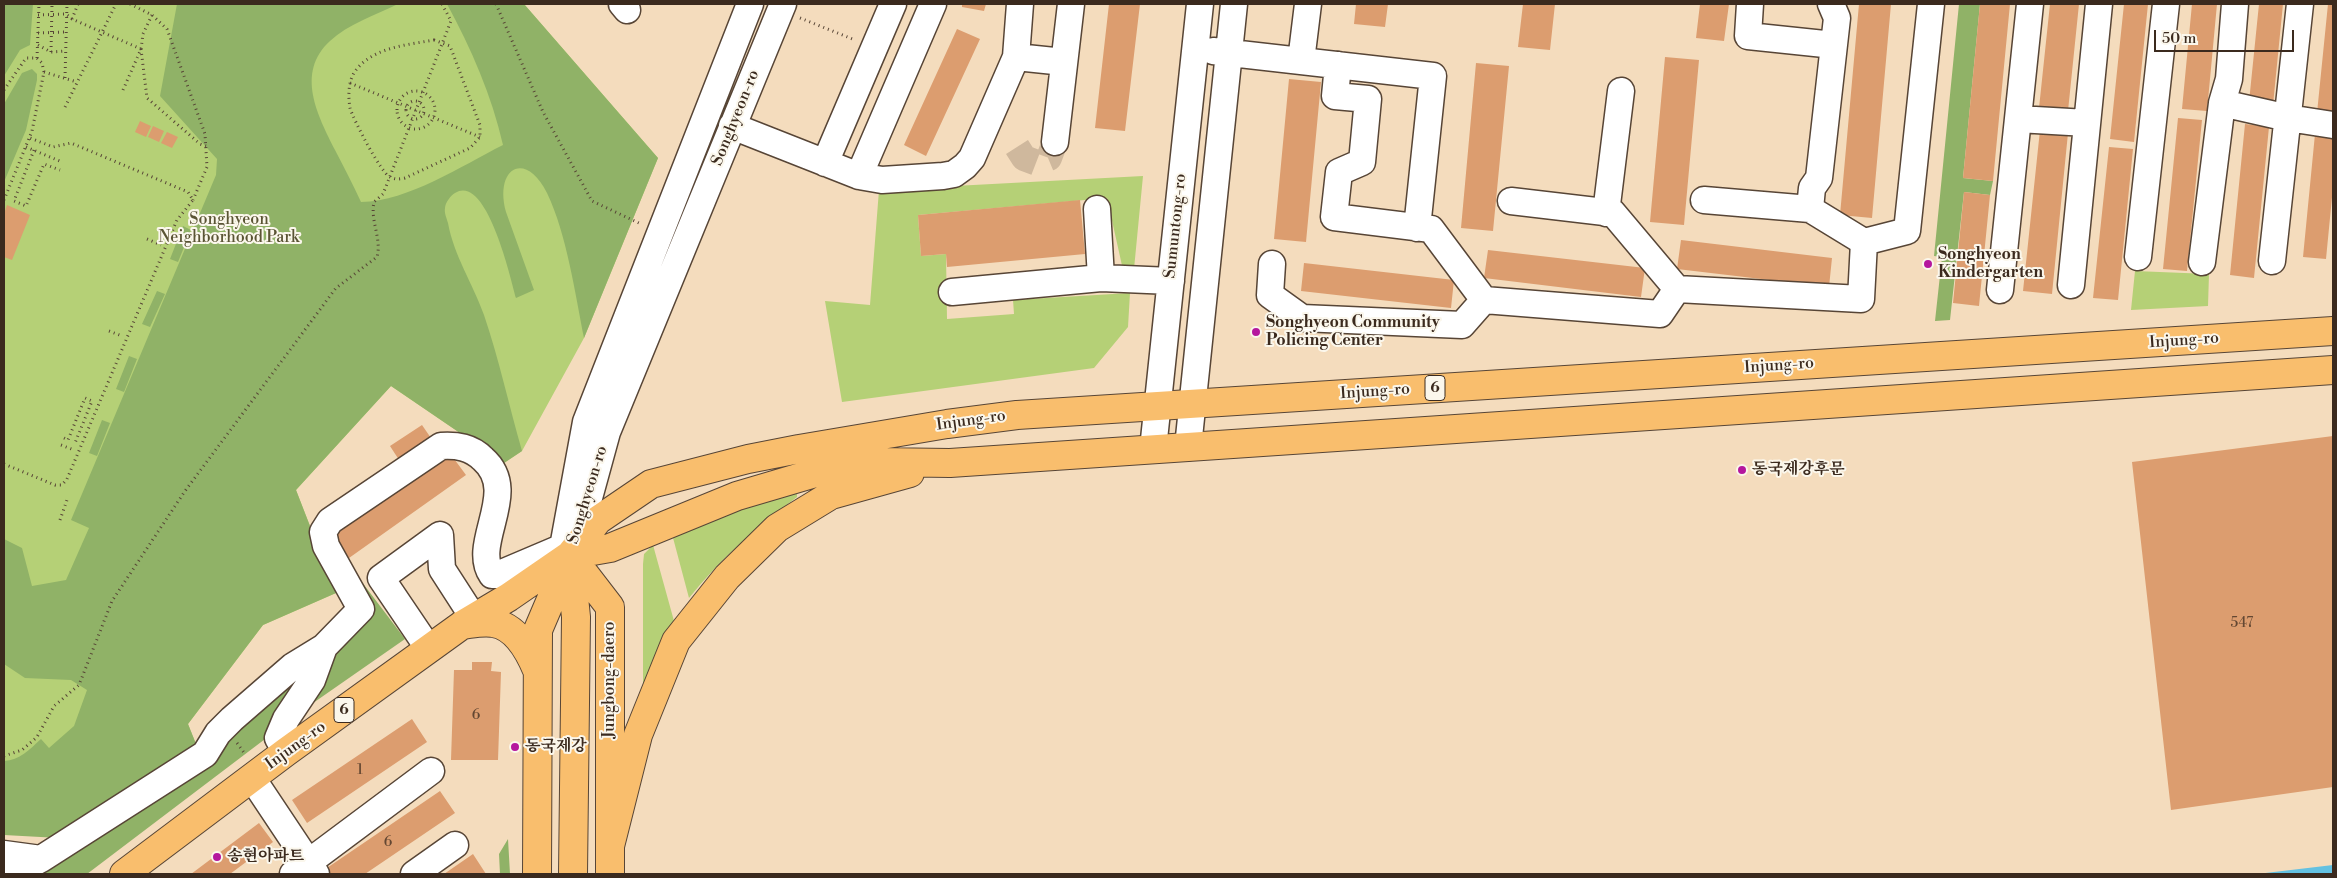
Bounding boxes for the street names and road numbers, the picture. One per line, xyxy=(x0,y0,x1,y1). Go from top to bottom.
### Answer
street label: Songhyeon-ro xyxy=(708,67,764,169)
street label: Sumuntong-ro xyxy=(1161,173,1191,279)
street label: Injung-ro xyxy=(2148,329,2220,353)
street label: Injung-ro xyxy=(1743,354,1815,378)
road number: 6 xyxy=(1425,376,1445,400)
street label: Injung-ro xyxy=(1339,380,1411,404)
street label: Injung-ro xyxy=(935,407,1007,435)
street label: Songhyeon-ro xyxy=(564,444,612,546)
street label: Jungbong-daero xyxy=(600,621,620,739)
road number: 6 xyxy=(334,698,354,722)
street label: Injung-ro xyxy=(262,718,330,774)

